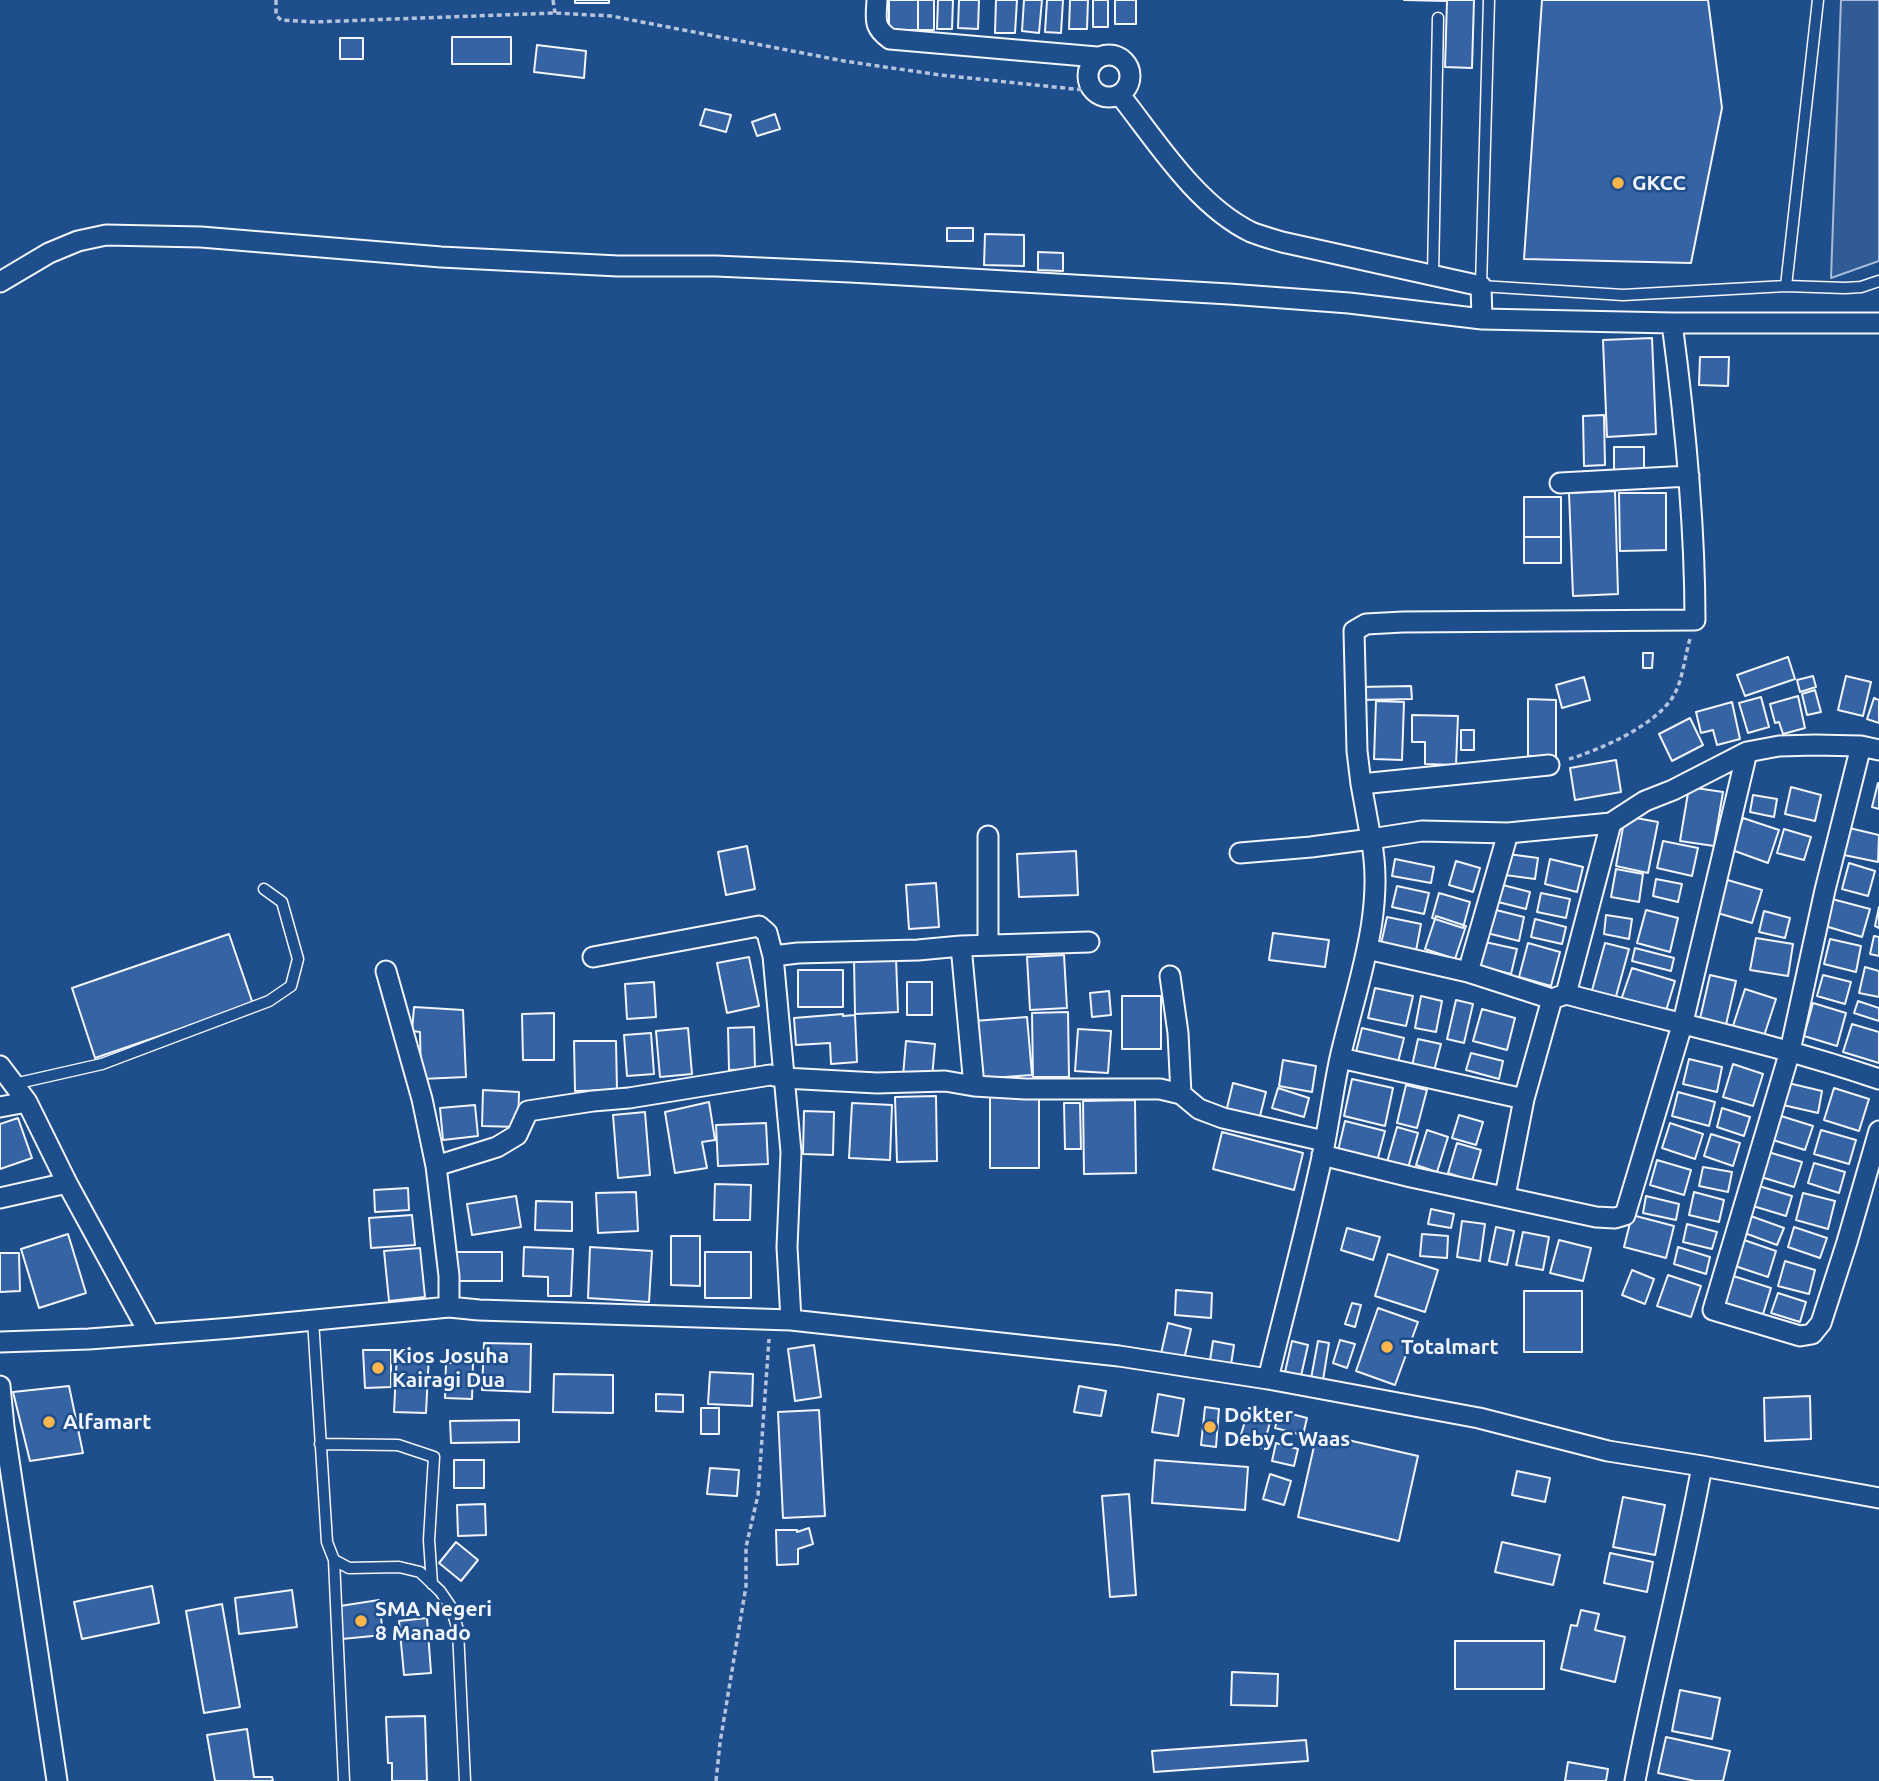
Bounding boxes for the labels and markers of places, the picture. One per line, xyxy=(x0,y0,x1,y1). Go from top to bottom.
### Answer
place label: GKCC xyxy=(1632,170,1686,196)
marker: GKCC xyxy=(1610,175,1626,191)
place label: Totalmart xyxy=(1401,1334,1498,1360)
marker: Totalmart xyxy=(1379,1339,1395,1355)
place label: Kios Josuha Kairagi Dua xyxy=(392,1343,509,1393)
marker: Kios Josuha Kairagi Dua xyxy=(370,1360,386,1376)
place label: Dokter Deby C Waas xyxy=(1224,1402,1350,1452)
place label: Alfamart xyxy=(63,1409,151,1435)
marker: Alfamart xyxy=(41,1414,57,1430)
marker: Dokter Deby C Waas xyxy=(1202,1419,1218,1435)
place label: SMA Negeri 8 Manado xyxy=(375,1596,492,1646)
marker: SMA Negeri 8 Manado xyxy=(353,1613,369,1629)

